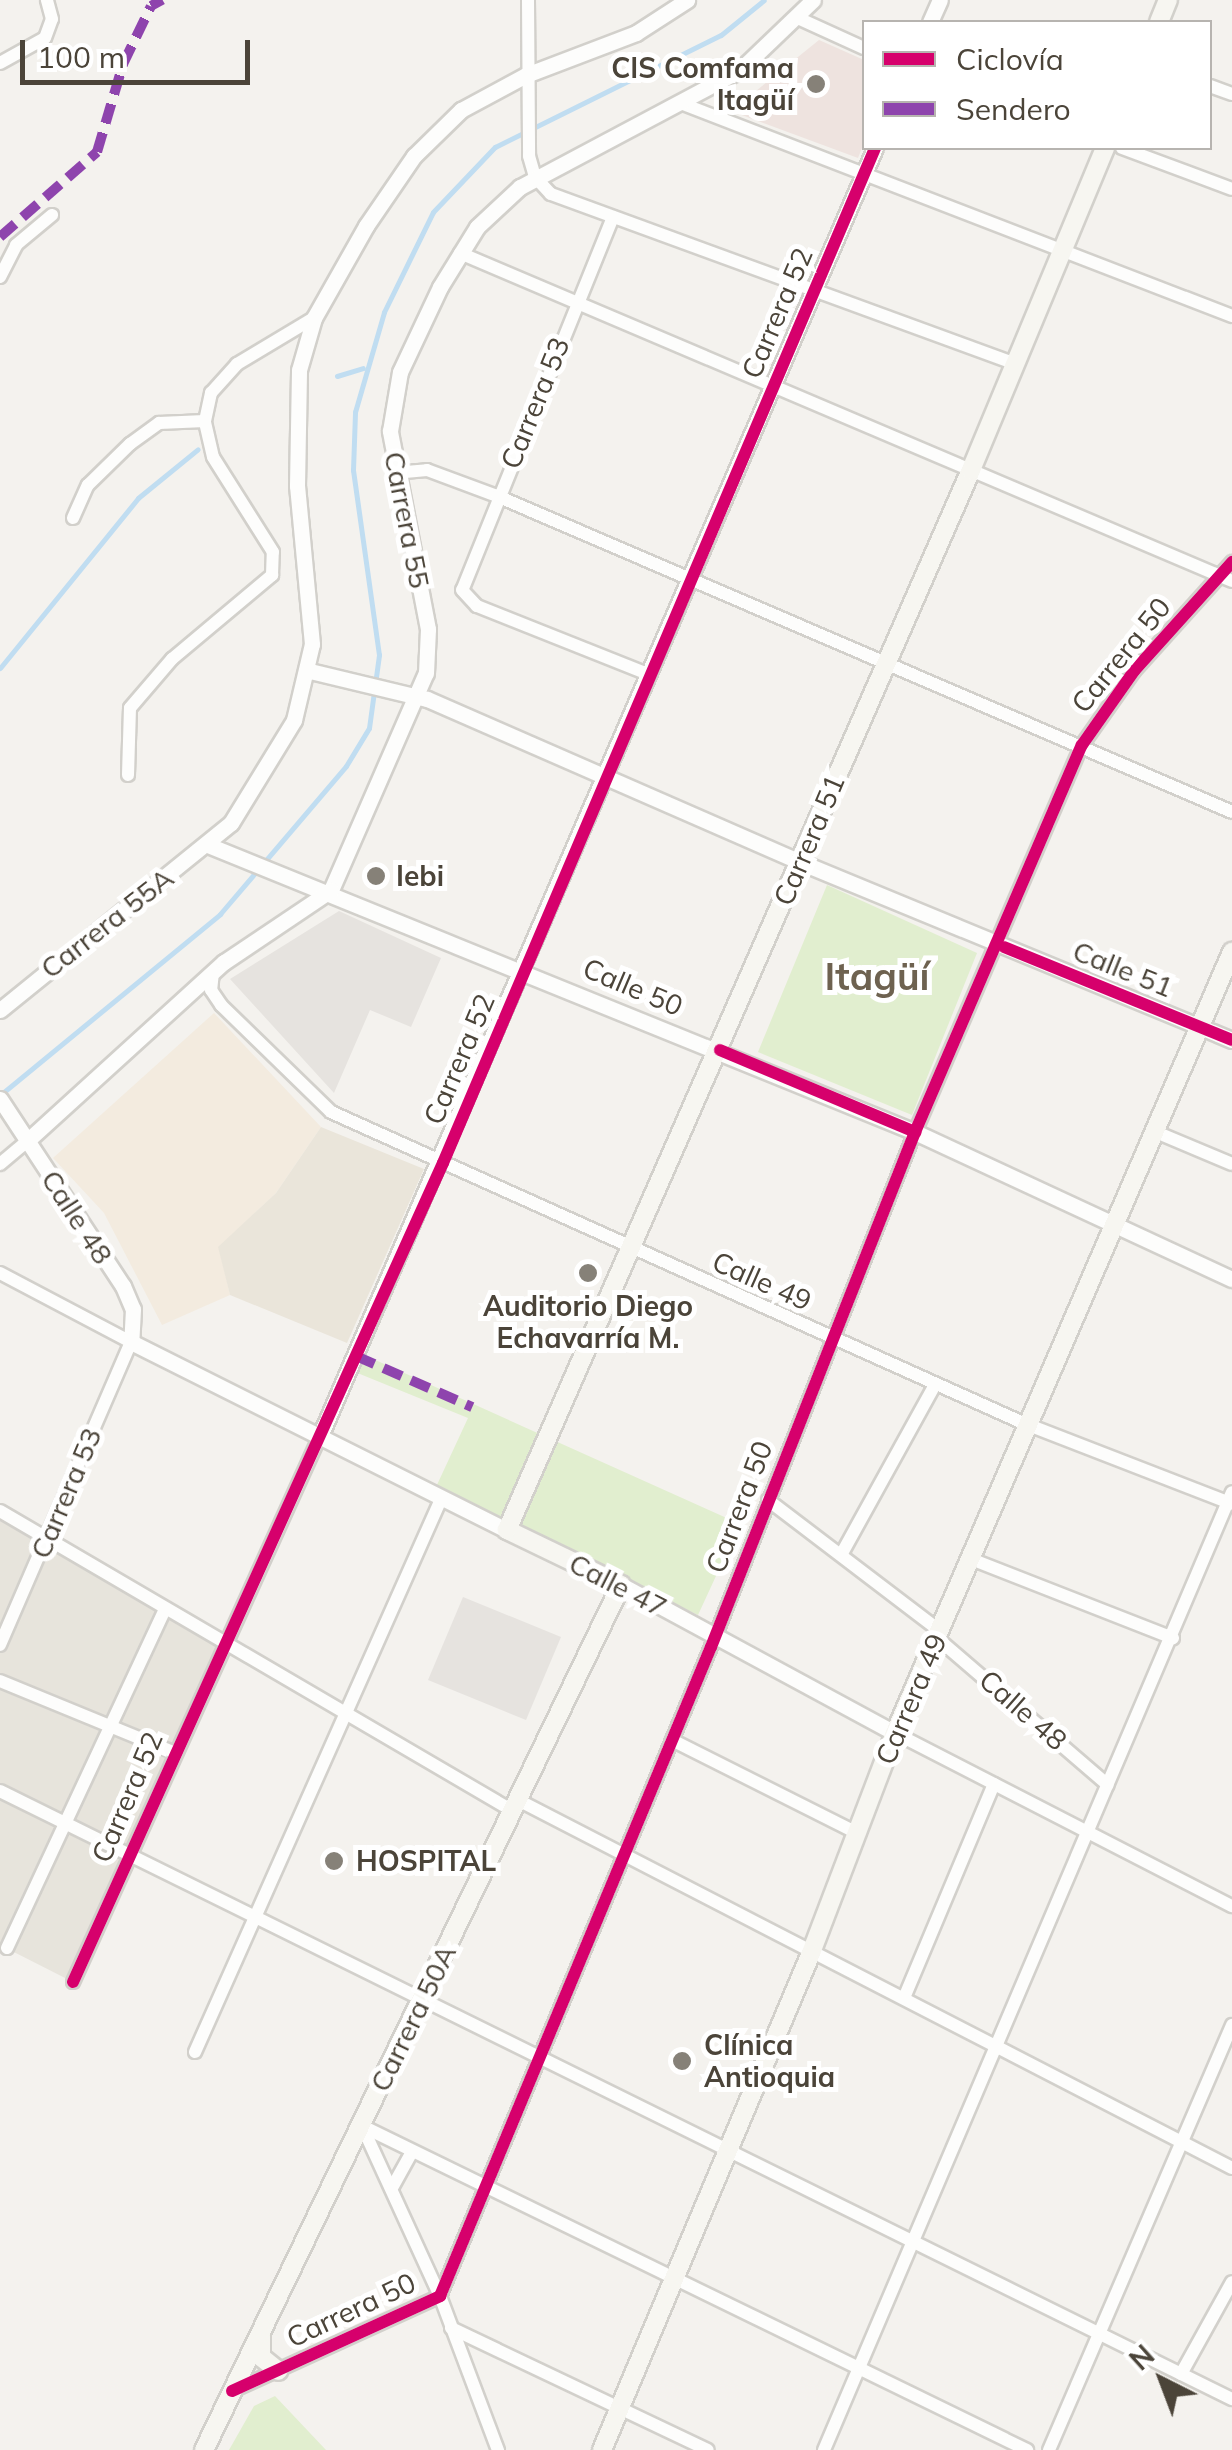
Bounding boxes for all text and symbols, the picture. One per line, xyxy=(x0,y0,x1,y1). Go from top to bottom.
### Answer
scale bar xyxy=(25,20,255,82)
legend xyxy=(862,20,1212,150)
text: 100 m xyxy=(37,38,125,76)
text: Ciclovía xyxy=(956,40,1064,78)
place label: CIS Comfama Itagüí xyxy=(611,51,794,117)
marker: CIS Comfama Itagüí xyxy=(803,71,829,97)
text: Sendero xyxy=(956,90,1071,128)
street label: Carrera 52 xyxy=(734,243,820,383)
street label: Carrera 53 xyxy=(493,332,577,474)
street label: Carrera 55 xyxy=(377,449,437,591)
street label: Carrera 50 xyxy=(1064,591,1178,719)
street label: Carrera 51 xyxy=(766,770,852,910)
place label: Iebi xyxy=(396,859,444,893)
street label: Carrera 55A xyxy=(34,861,180,985)
marker: Iebi xyxy=(365,865,387,887)
street label: Calle 51 xyxy=(1068,934,1178,1004)
street label: Calle 50 xyxy=(578,951,688,1023)
district label: Itagüí xyxy=(825,954,929,1000)
street label: Carrera 52 xyxy=(416,989,502,1129)
street label: Calle 48 xyxy=(34,1164,120,1270)
street label: Calle 49 xyxy=(707,1244,817,1318)
marker: Auditorio Diego Echavarría M. xyxy=(577,1262,599,1284)
place label: Auditorio Diego Echavarría M. xyxy=(483,1289,693,1355)
street label: Carrera 53 xyxy=(23,1423,109,1563)
street label: Carrera 50 xyxy=(698,1436,780,1578)
street label: Calle 47 xyxy=(564,1546,672,1624)
street label: Carrera 49 xyxy=(868,1629,954,1769)
street label: Calle 48 xyxy=(972,1663,1074,1757)
street label: Carrera 52 xyxy=(84,1727,170,1867)
place label: HOSPITAL xyxy=(356,1844,496,1878)
marker: HOSPITAL xyxy=(321,1848,347,1874)
street label: Carrera 50A xyxy=(363,1939,463,2097)
place label: Clínica Antioquia xyxy=(704,2028,835,2094)
marker: Clínica Antioquia xyxy=(669,2048,695,2074)
street label: Carrera 50 xyxy=(281,2265,421,2355)
north arrow xyxy=(1112,2330,1212,2430)
text: N xyxy=(1122,2337,1161,2377)

